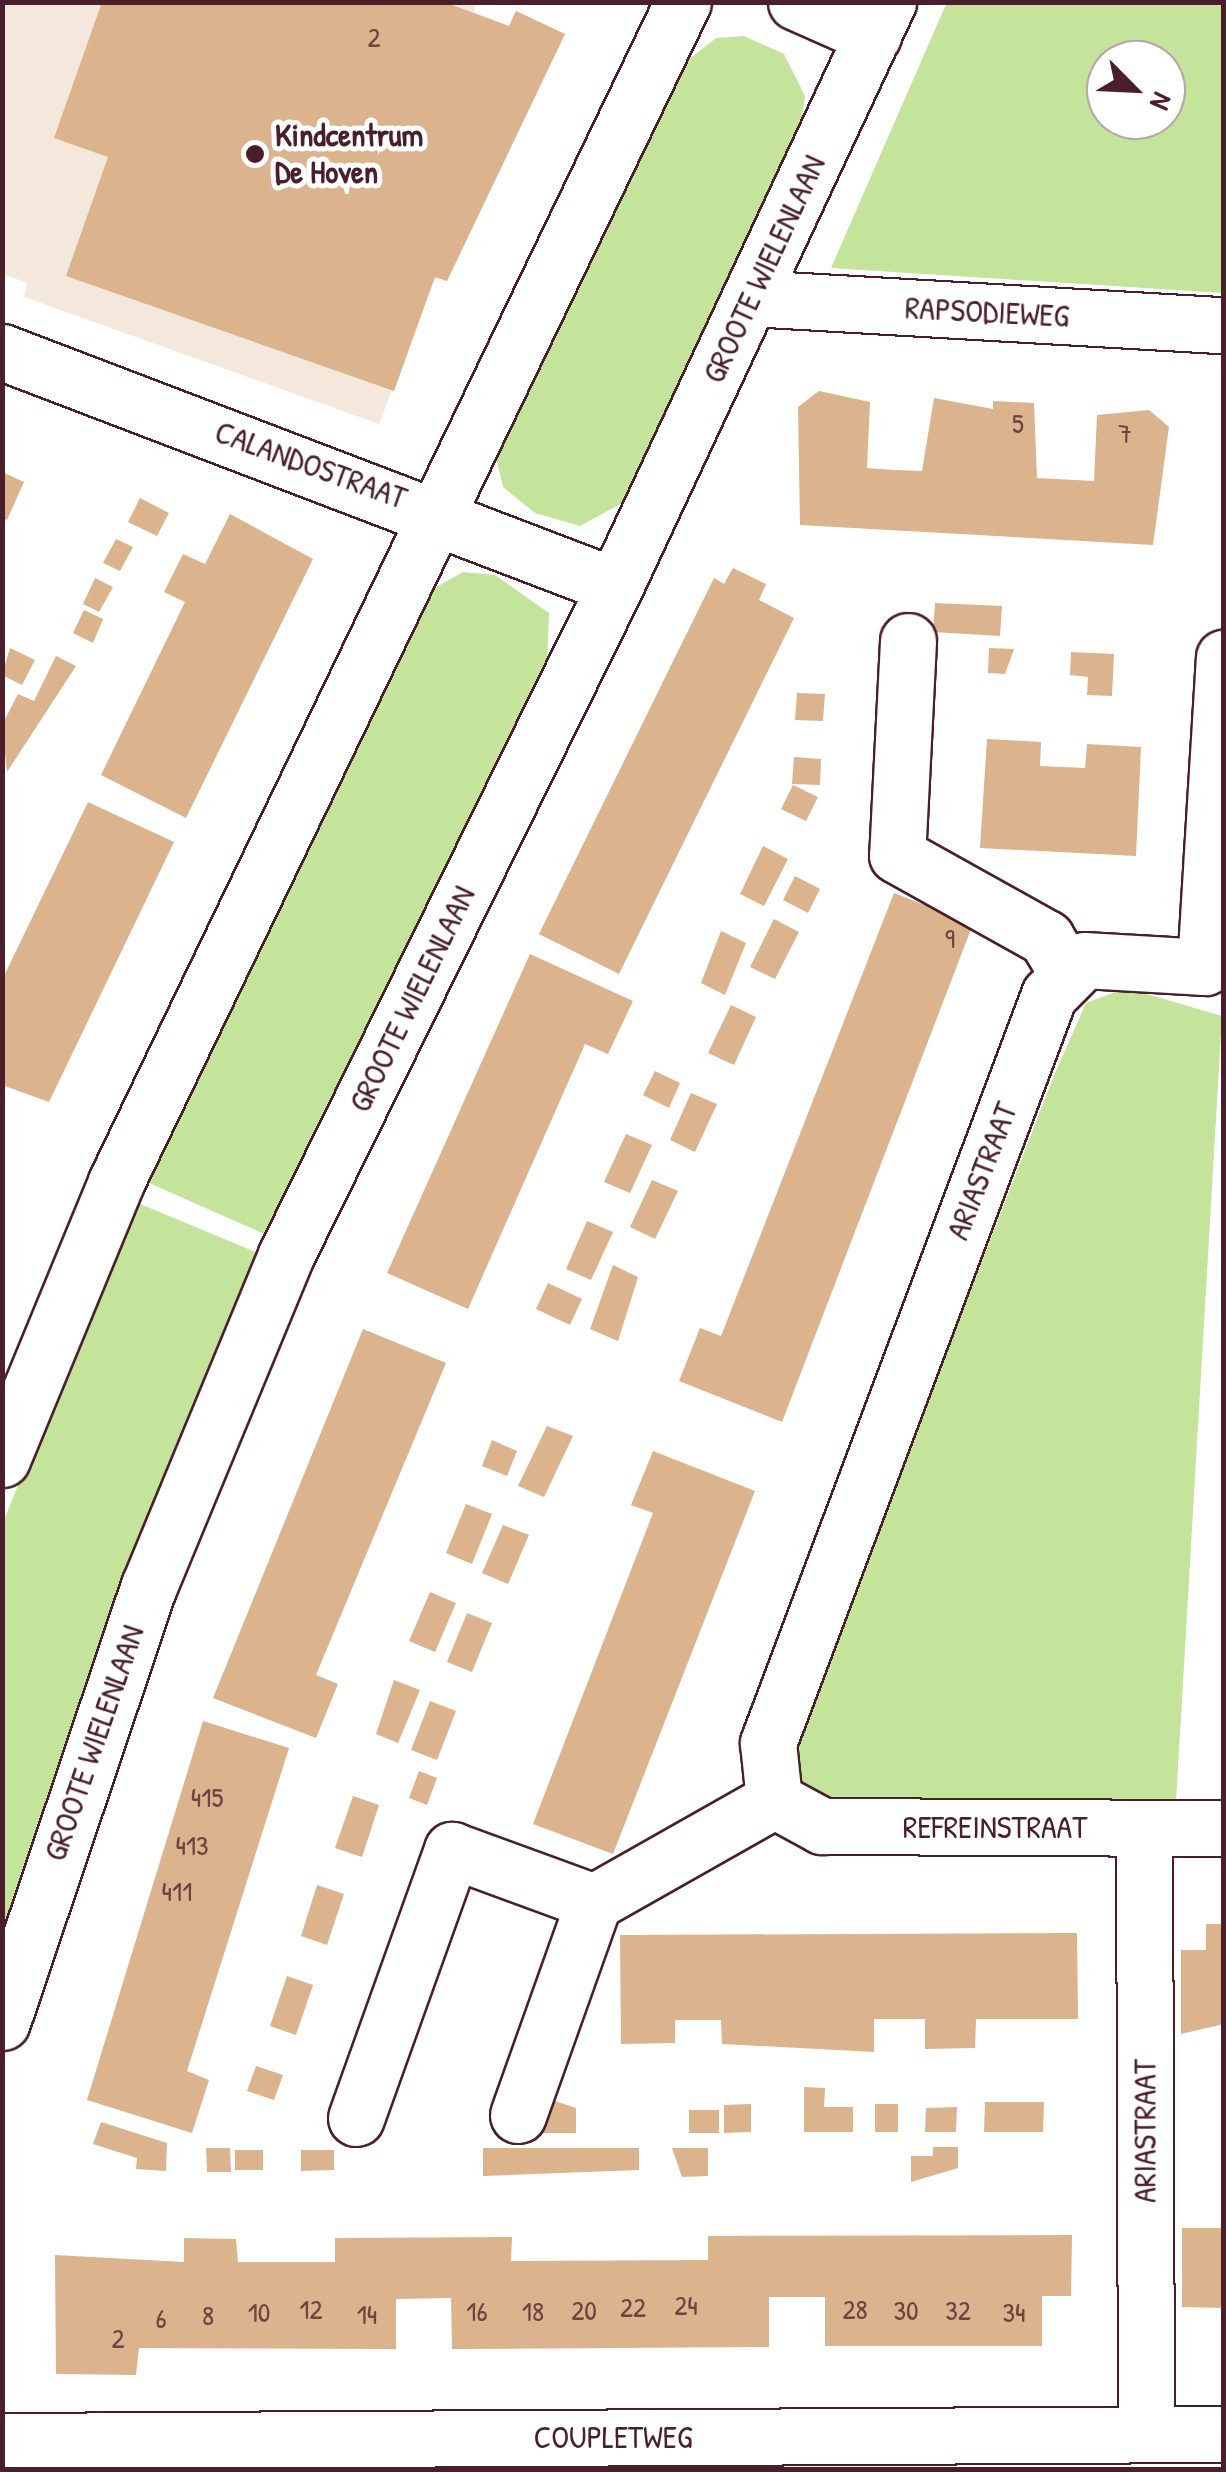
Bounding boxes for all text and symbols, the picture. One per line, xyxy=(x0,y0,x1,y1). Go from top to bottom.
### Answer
house number: 2 xyxy=(367,20,381,54)
north arrow xyxy=(1086,40,1186,140)
text: N xyxy=(1141,87,1182,116)
place label: Kindcentrum De Hoven xyxy=(275,117,423,192)
marker: Kindcentrum De Hoven xyxy=(244,143,266,165)
street label: GROOTE WIELENLAAN xyxy=(694,149,834,389)
street label: RAPSODIEWEG xyxy=(904,289,1070,335)
house number: 5 xyxy=(1012,406,1024,440)
street label: CALANDOSTRAAT xyxy=(210,413,412,517)
house number: 7 xyxy=(1118,416,1132,450)
street label: GROOTE WIELENLAAN xyxy=(341,880,483,1118)
house number: 9 xyxy=(945,921,955,955)
street label: ARIASTRAAT xyxy=(938,1097,1026,1245)
street label: GROOTE WIELENLAAN xyxy=(36,1620,152,1866)
house number: 415 xyxy=(191,1780,223,1814)
street label: REFREINSTRAAT xyxy=(903,1808,1087,1846)
house number: 413 xyxy=(175,1828,209,1862)
house number: 411 xyxy=(162,1874,192,1908)
street label: ARIASTRAAT xyxy=(1126,2059,1164,2203)
house number: 24 xyxy=(674,2288,698,2322)
house number: 22 xyxy=(620,2290,646,2324)
house number: 12 xyxy=(299,2292,323,2326)
house number: 28 xyxy=(842,2292,868,2326)
house number: 20 xyxy=(571,2293,597,2327)
house number: 30 xyxy=(893,2293,919,2327)
house number: 32 xyxy=(945,2293,971,2327)
house number: 16 xyxy=(466,2294,488,2328)
house number: 18 xyxy=(522,2294,544,2328)
house number: 10 xyxy=(248,2295,270,2329)
house number: 34 xyxy=(1002,2295,1026,2329)
house number: 14 xyxy=(357,2297,377,2331)
house number: 8 xyxy=(202,2298,214,2332)
house number: 6 xyxy=(155,2301,167,2335)
house number: 2 xyxy=(111,2321,125,2355)
street label: COUPLETWEG xyxy=(534,2418,692,2456)

